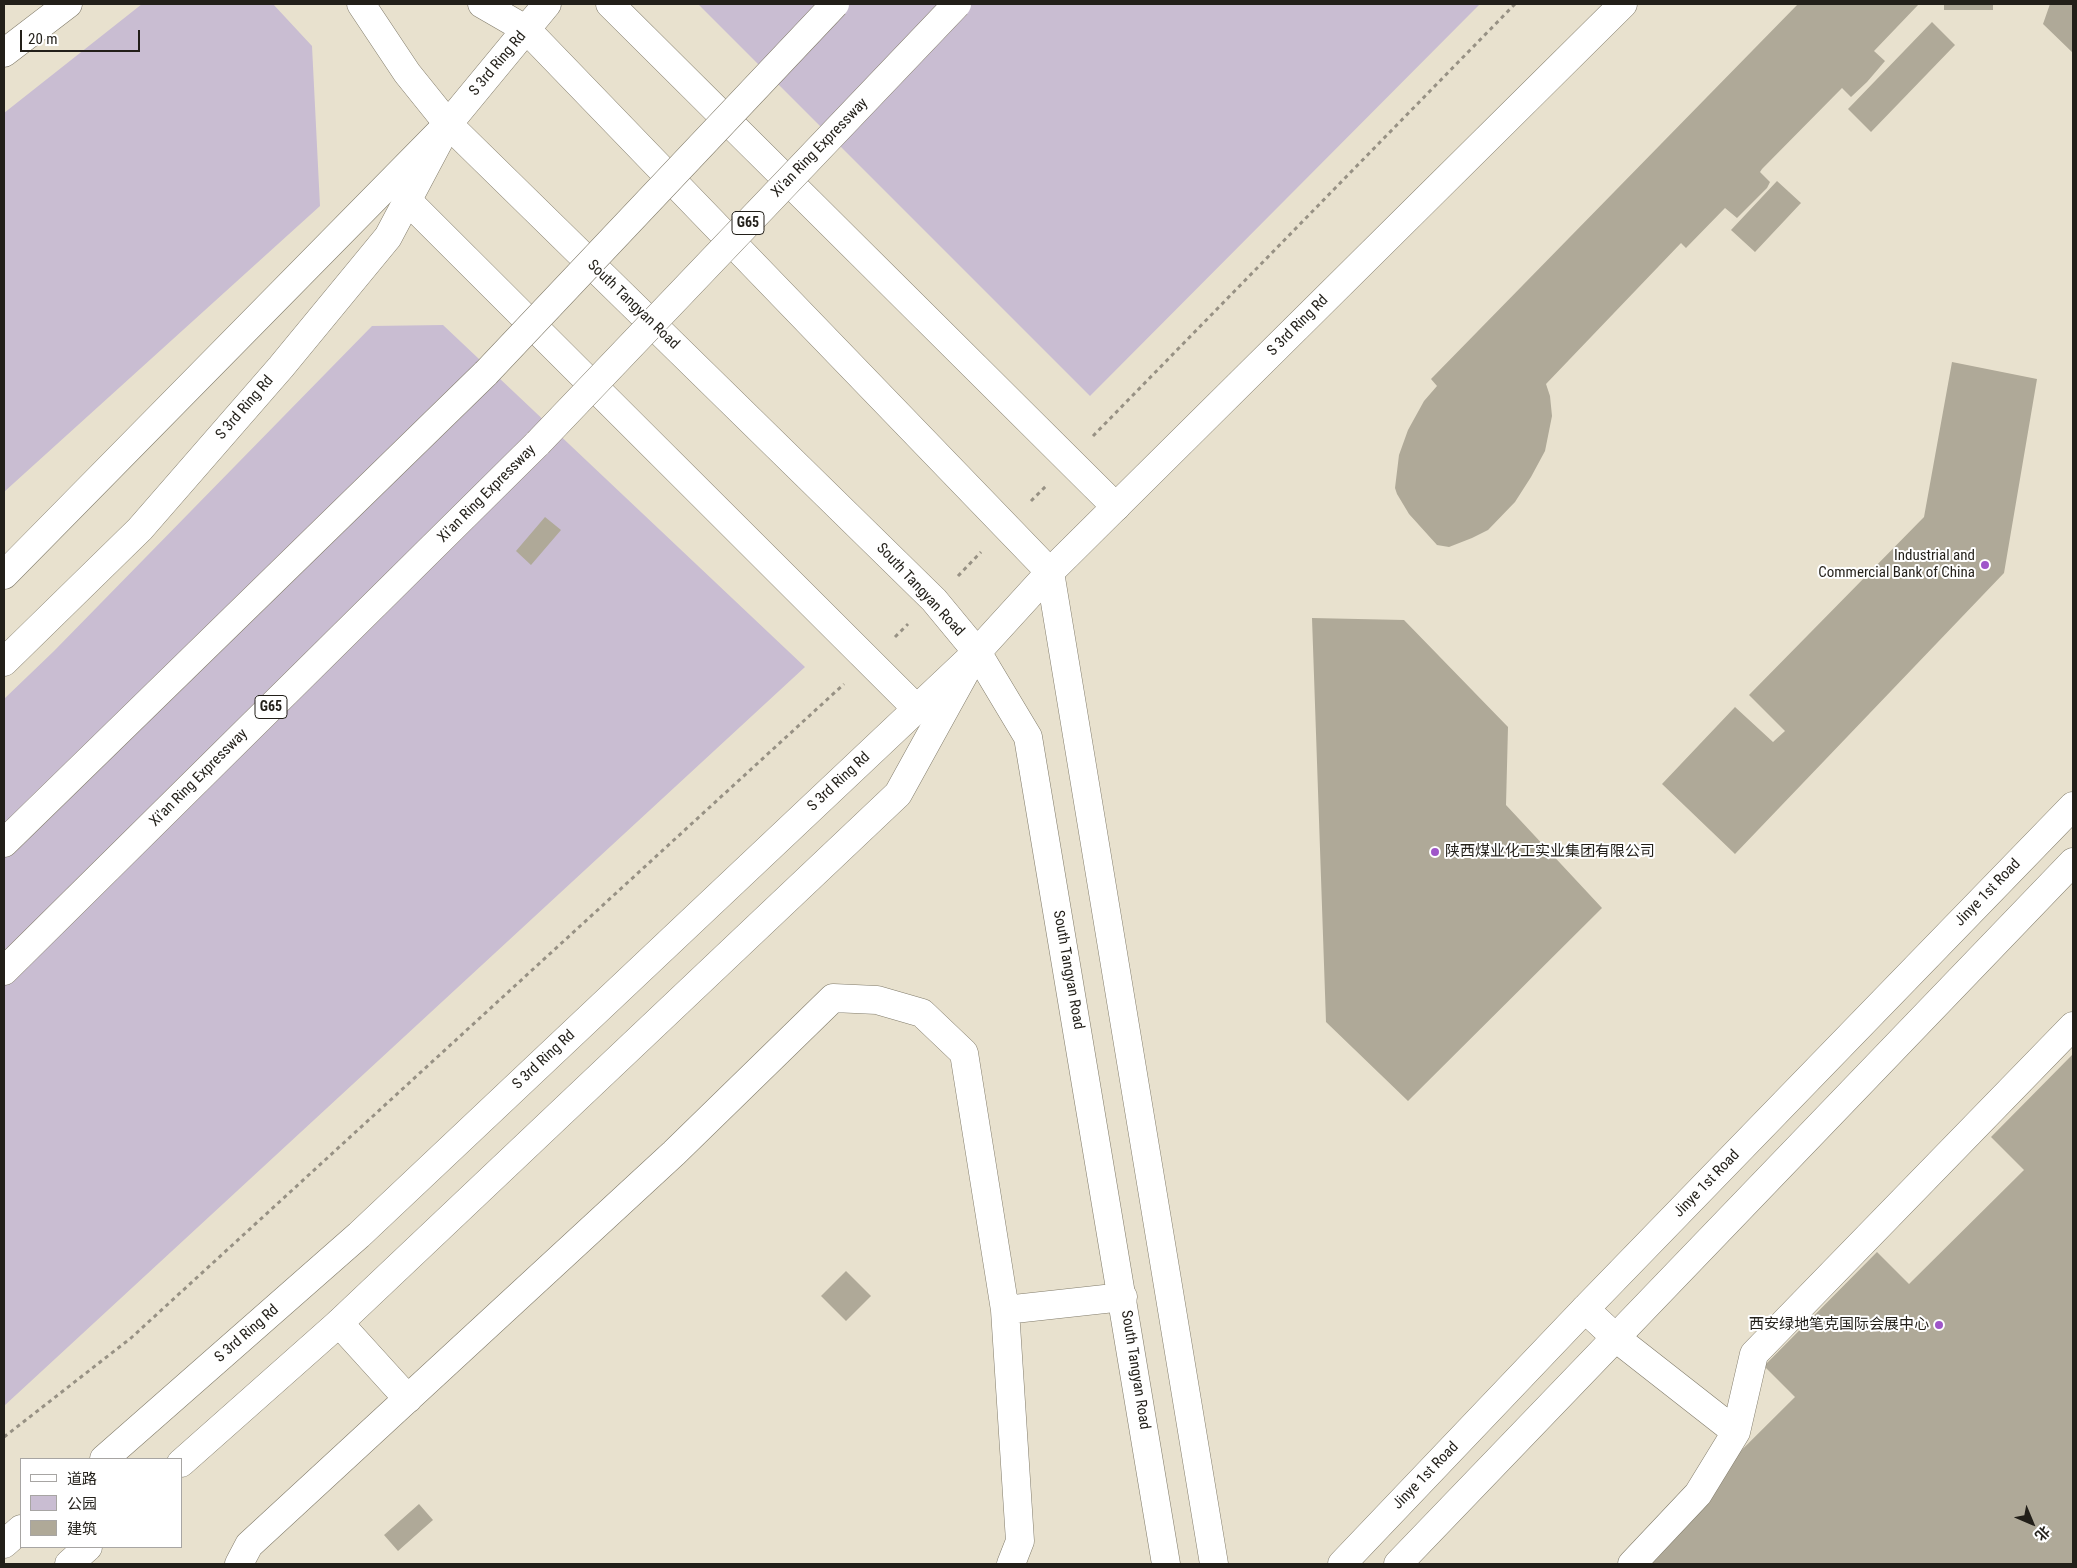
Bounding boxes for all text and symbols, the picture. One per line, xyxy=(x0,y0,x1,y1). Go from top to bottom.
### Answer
scale bar xyxy=(22,20,142,52)
street label: S 3rd Ring Rd xyxy=(466,28,530,100)
text: 20 m xyxy=(28,30,58,48)
street label: Xi'an Ring Expressway xyxy=(768,95,872,201)
road number: G65 xyxy=(732,212,764,234)
street label: South Tangyan Road xyxy=(583,257,683,353)
street label: S 3rd Ring Rd xyxy=(1264,292,1332,360)
street label: S 3rd Ring Rd xyxy=(212,372,278,444)
street label: Xi'an Ring Expressway xyxy=(434,441,540,547)
street label: South Tangyan Road xyxy=(872,540,968,640)
place label: Industrial and Commercial Bank of China xyxy=(1818,547,1975,582)
marker: Industrial and Commercial Bank of China xyxy=(1979,559,1991,571)
road number: G65 xyxy=(255,696,287,719)
street label: Xi'an Ring Expressway xyxy=(146,725,252,831)
street label: S 3rd Ring Rd xyxy=(804,749,874,815)
place label: 陕西煤业化工实业集团有限公司 xyxy=(1445,843,1655,861)
marker: 陕西煤业化工实业集团有限公司 xyxy=(1429,846,1441,858)
street label: Jinye 1st Road xyxy=(1951,856,2025,930)
street label: South Tangyan Road xyxy=(1049,909,1087,1031)
street label: S 3rd Ring Rd xyxy=(509,1027,579,1093)
street label: Jinye 1st Road xyxy=(1670,1147,1744,1221)
street label: S 3rd Ring Rd xyxy=(211,1301,283,1367)
street label: South Tangyan Road xyxy=(1117,1309,1153,1431)
place label: 西安绿地笔克国际会展中心 xyxy=(1749,1316,1929,1334)
marker: 西安绿地笔克国际会展中心 xyxy=(1933,1319,1945,1331)
street label: Jinye 1st Road xyxy=(1389,1439,1463,1513)
legend xyxy=(20,1458,182,1548)
text: 道路 xyxy=(67,1470,97,1488)
text: 公园 xyxy=(67,1495,97,1513)
north arrow xyxy=(2007,1498,2057,1548)
text: 建筑 xyxy=(67,1520,97,1538)
text: 北 xyxy=(2032,1523,2053,1544)

